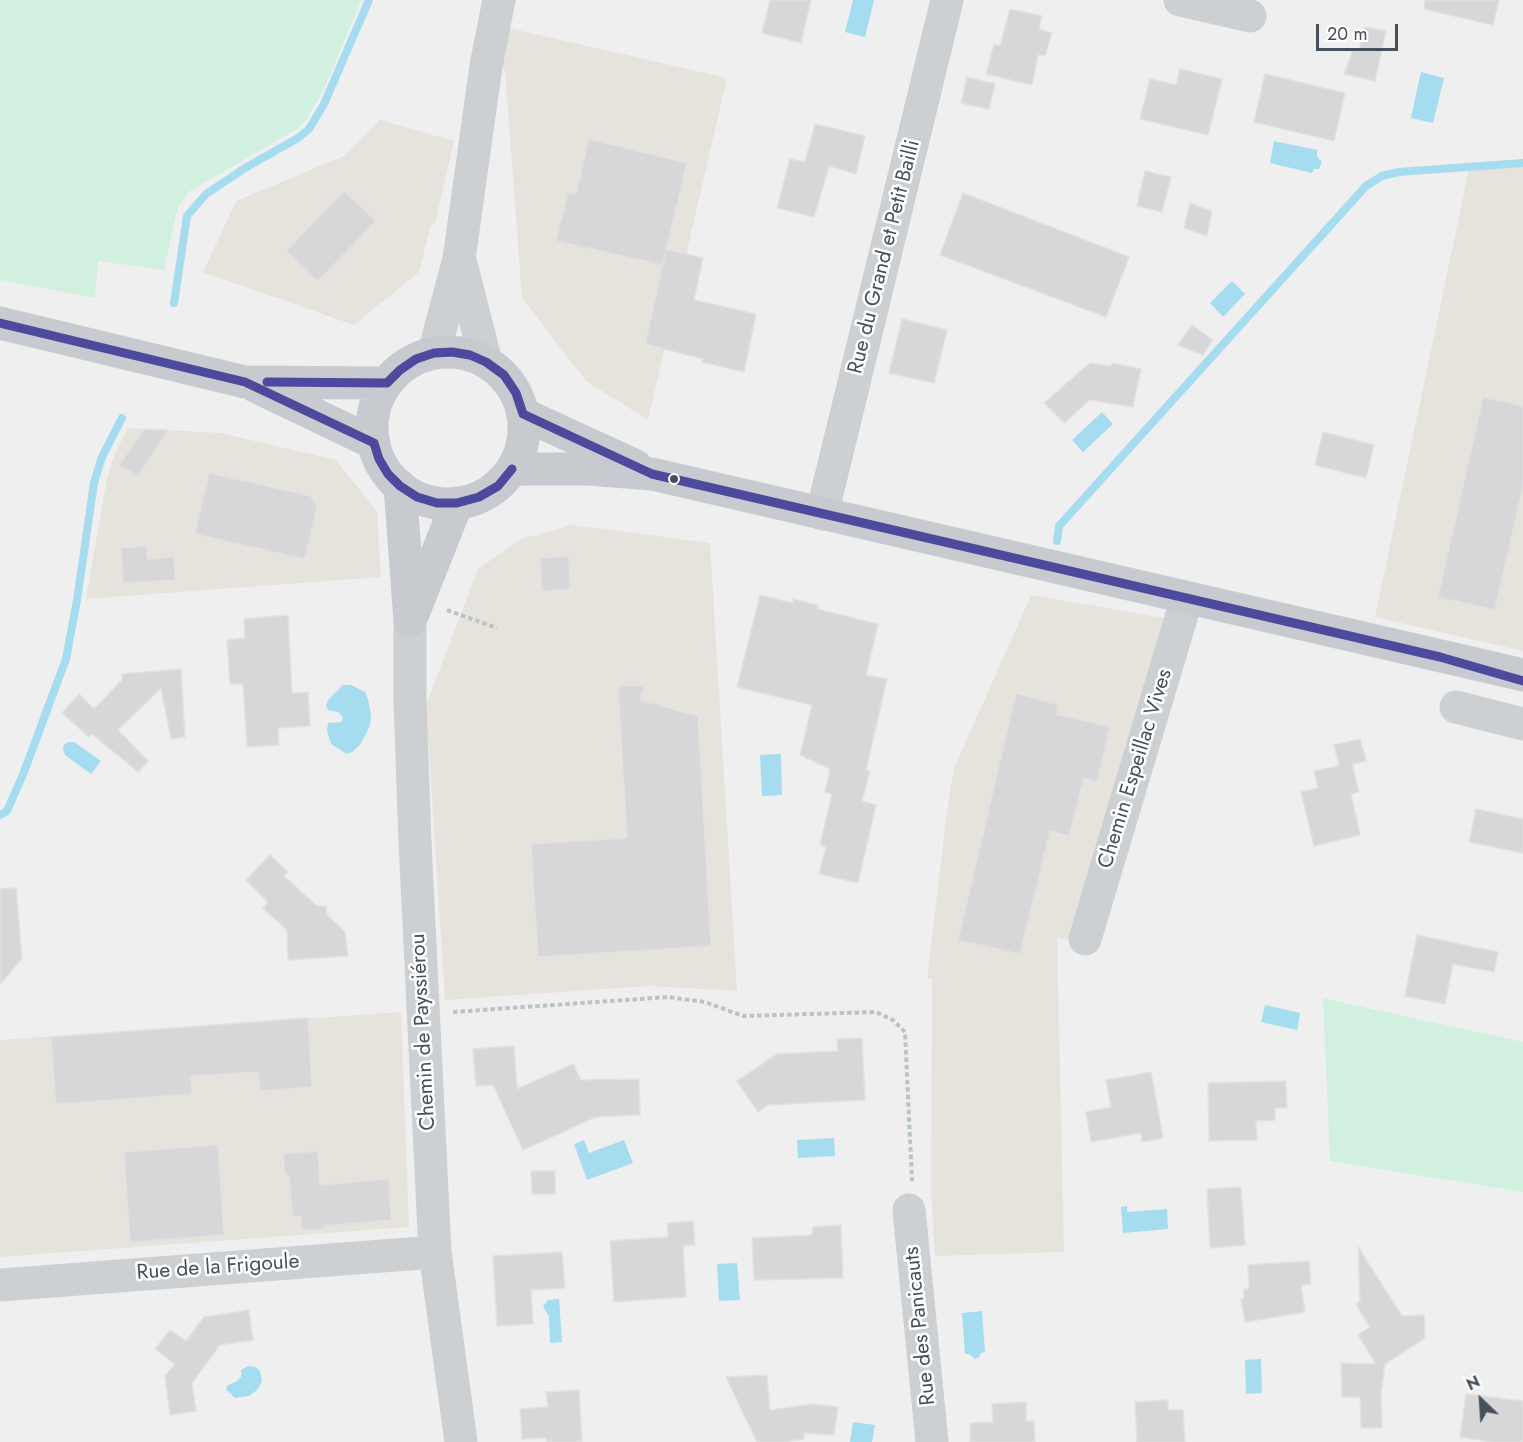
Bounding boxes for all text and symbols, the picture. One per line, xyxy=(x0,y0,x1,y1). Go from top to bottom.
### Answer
scale bar xyxy=(1319,12,1402,50)
text: 20 m xyxy=(1327,21,1367,47)
street label: Rue du Grand et Petit Bailli xyxy=(844,137,926,377)
unlabelled marker xyxy=(668,473,680,485)
street label: Chemin Espeillac Vives xyxy=(1094,666,1178,872)
street label: Chemin de Payssiérou xyxy=(406,933,442,1131)
street label: Rue des Panicauts xyxy=(900,1245,942,1407)
street label: Rue de la Frigoule xyxy=(136,1250,300,1286)
north arrow xyxy=(1451,1370,1511,1430)
text: N xyxy=(1463,1370,1484,1396)

